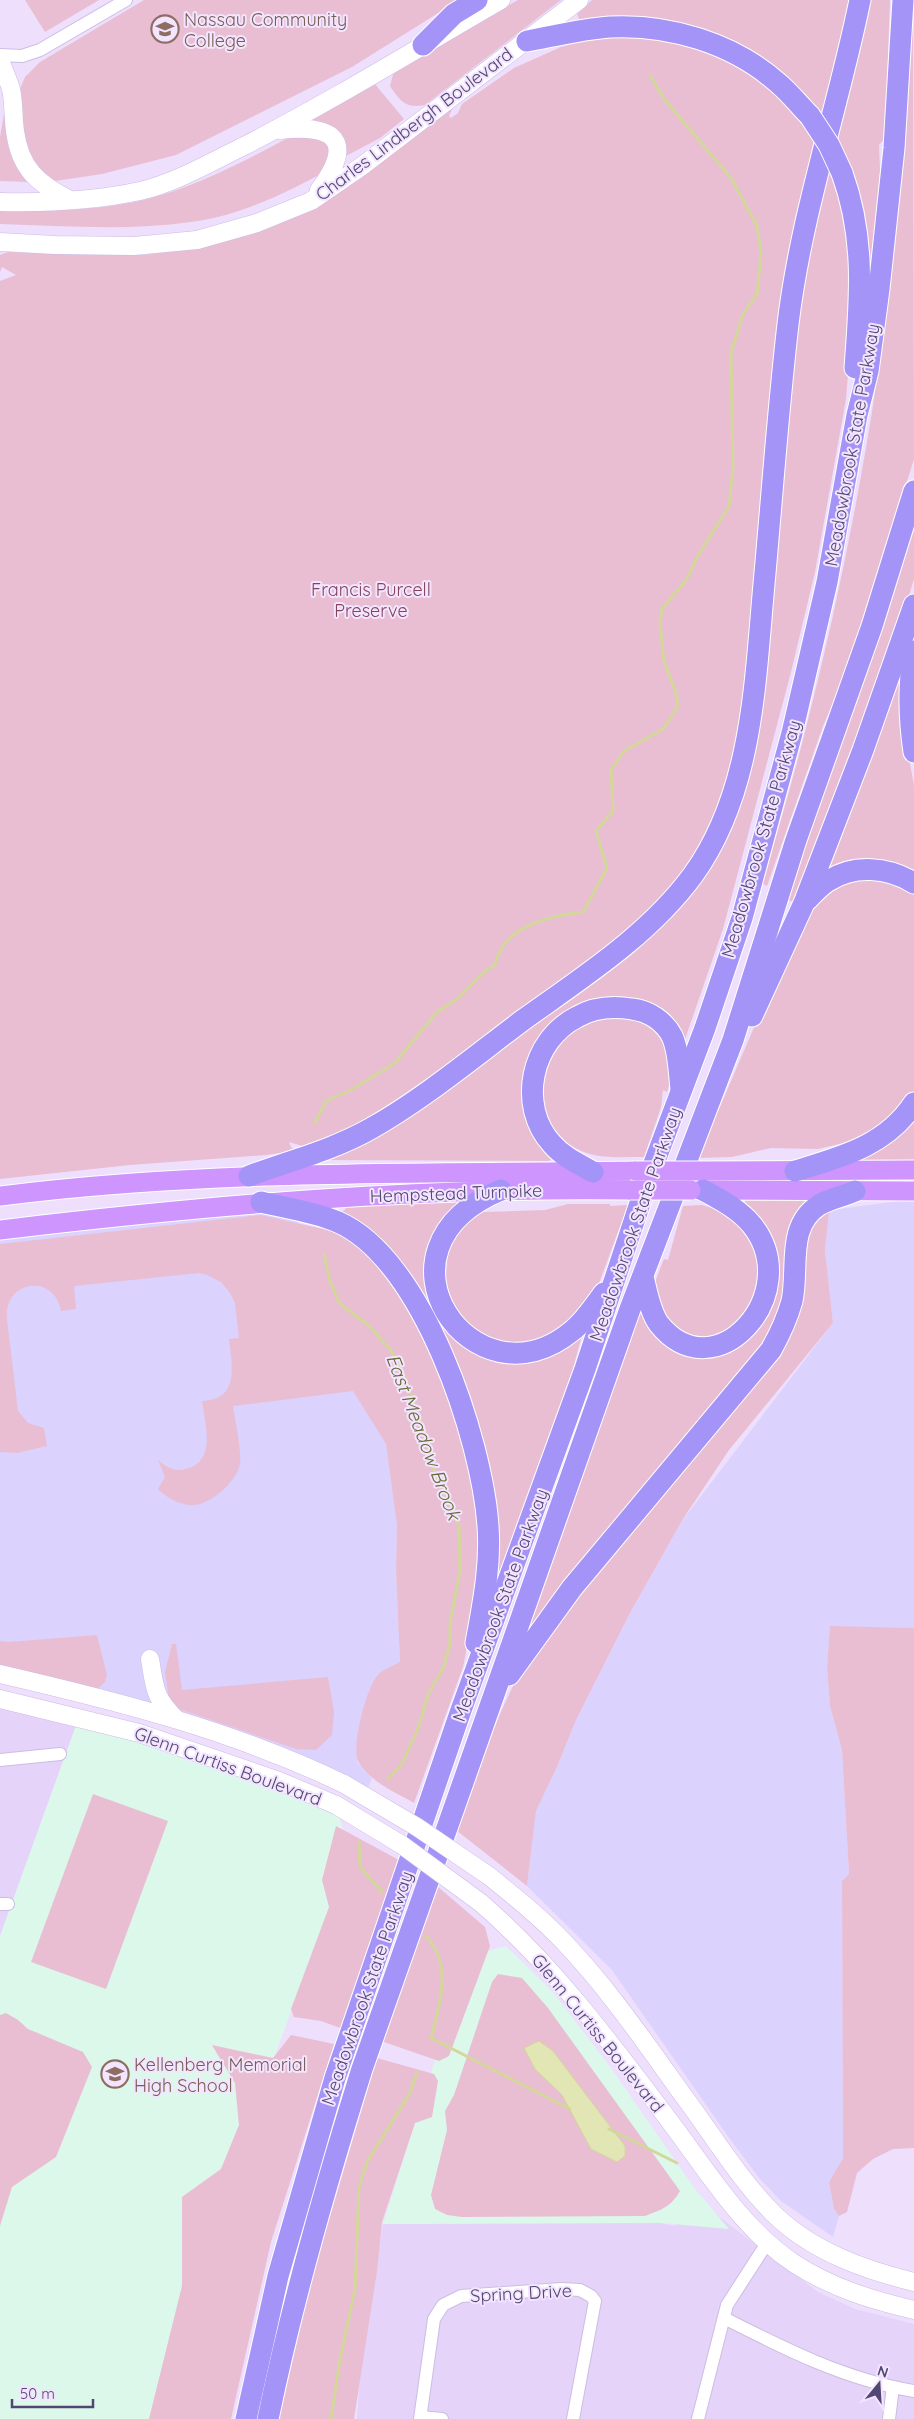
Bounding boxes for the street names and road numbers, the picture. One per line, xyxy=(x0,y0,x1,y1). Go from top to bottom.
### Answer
street label: Charles Lindbergh Boulevard xyxy=(311,42,517,206)
street label: Meadowbrook State Parkway xyxy=(819,322,885,568)
street label: Meadowbrook State Parkway xyxy=(716,718,806,960)
street label: Meadowbrook State Parkway xyxy=(584,1104,686,1344)
street label: Hempstead Turnpike xyxy=(369,1178,543,1208)
street label: Meadowbrook State Parkway xyxy=(447,1485,553,1725)
street label: Glenn Curtiss Boulevard xyxy=(131,1721,325,1811)
street label: Meadowbrook State Parkway xyxy=(316,1868,418,2108)
street label: Glenn Curtiss Boulevard xyxy=(527,1949,669,2117)
street label: Spring Drive xyxy=(470,2279,572,2307)

